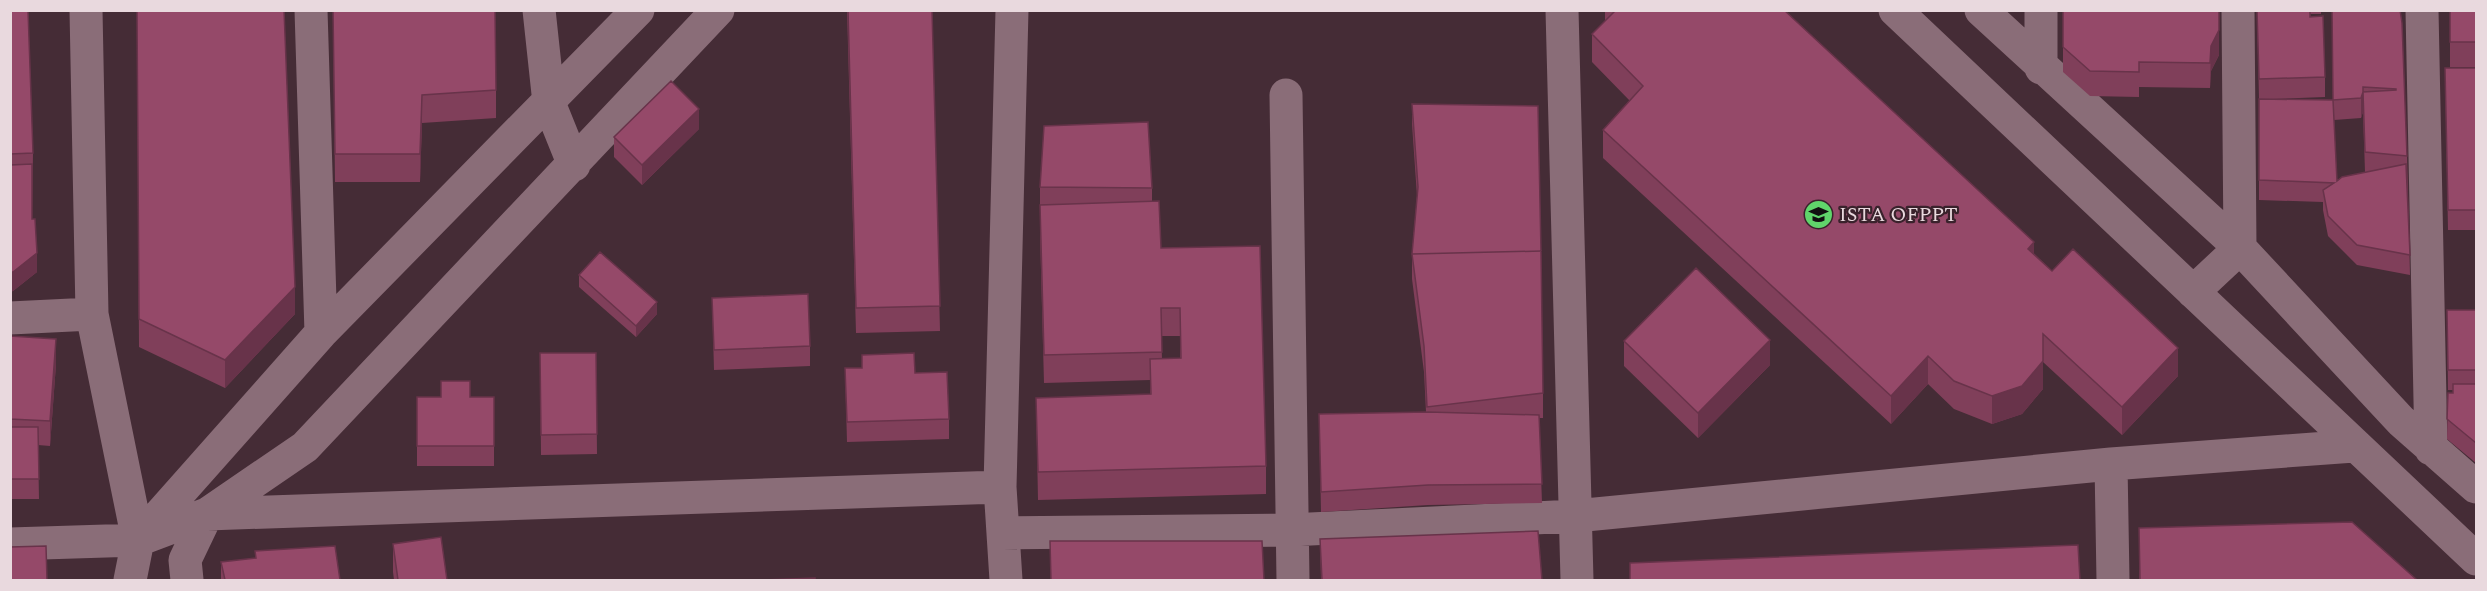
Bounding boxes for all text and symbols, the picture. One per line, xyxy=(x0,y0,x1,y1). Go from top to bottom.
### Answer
school or university icon: ISTA OFPPT xyxy=(1802,198,1834,230)
place label: ISTA OFPPT xyxy=(1839,200,1958,230)

